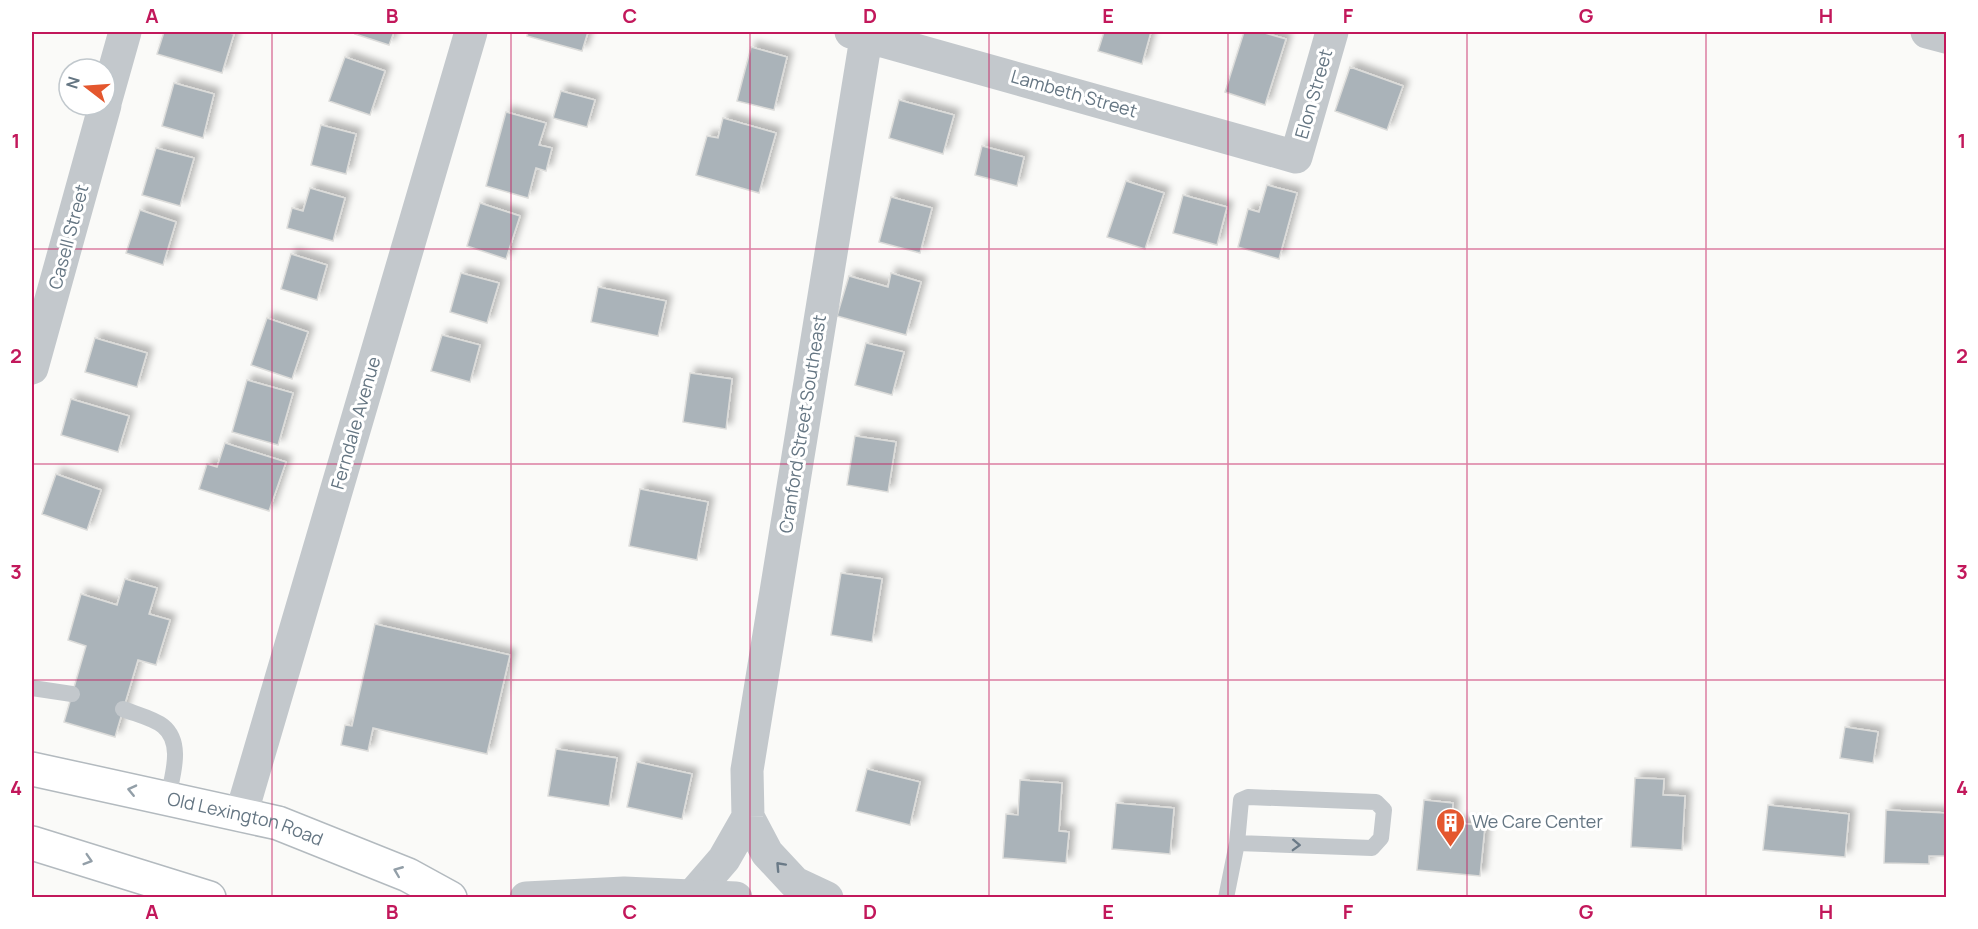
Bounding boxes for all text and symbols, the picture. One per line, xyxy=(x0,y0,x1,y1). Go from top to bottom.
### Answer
text: A xyxy=(145,2,159,29)
text: B xyxy=(386,2,399,29)
text: C xyxy=(623,2,637,29)
text: D xyxy=(863,2,877,29)
text: E xyxy=(1102,2,1114,29)
text: F xyxy=(1343,2,1354,29)
text: G xyxy=(1579,2,1594,29)
text: H xyxy=(1819,2,1833,29)
street label: Elon Street xyxy=(1289,46,1337,141)
north arrow xyxy=(57,57,117,117)
street label: Lambeth Street xyxy=(1008,64,1140,122)
text: N xyxy=(60,74,85,91)
text: 1 xyxy=(12,127,20,154)
text: 1 xyxy=(1958,127,1966,154)
street label: Casell Street xyxy=(43,182,94,292)
street label: Cranford Street Southeast xyxy=(773,313,831,535)
text: 2 xyxy=(10,342,22,369)
text: 2 xyxy=(1956,342,1968,369)
street label: Ferndale Avenue xyxy=(325,354,385,492)
text: 3 xyxy=(10,558,22,585)
text: 3 xyxy=(1956,558,1968,585)
text: 4 xyxy=(10,774,22,801)
text: 4 xyxy=(1956,774,1968,801)
one-way arrow xyxy=(127,784,137,797)
street label: Old Lexington Road xyxy=(165,786,327,851)
building icon: We Care Center xyxy=(1435,806,1467,848)
place label: We Care Center xyxy=(1472,809,1603,833)
one-way arrow xyxy=(1291,839,1300,851)
one-way arrow xyxy=(82,853,93,865)
one-way arrow xyxy=(776,862,787,873)
one-way arrow xyxy=(393,866,404,878)
text: A xyxy=(145,898,159,925)
text: B xyxy=(386,898,399,925)
text: C xyxy=(623,898,637,925)
text: D xyxy=(863,898,877,925)
text: E xyxy=(1102,898,1114,925)
text: F xyxy=(1343,898,1354,925)
text: G xyxy=(1579,898,1594,925)
text: H xyxy=(1819,898,1833,925)

